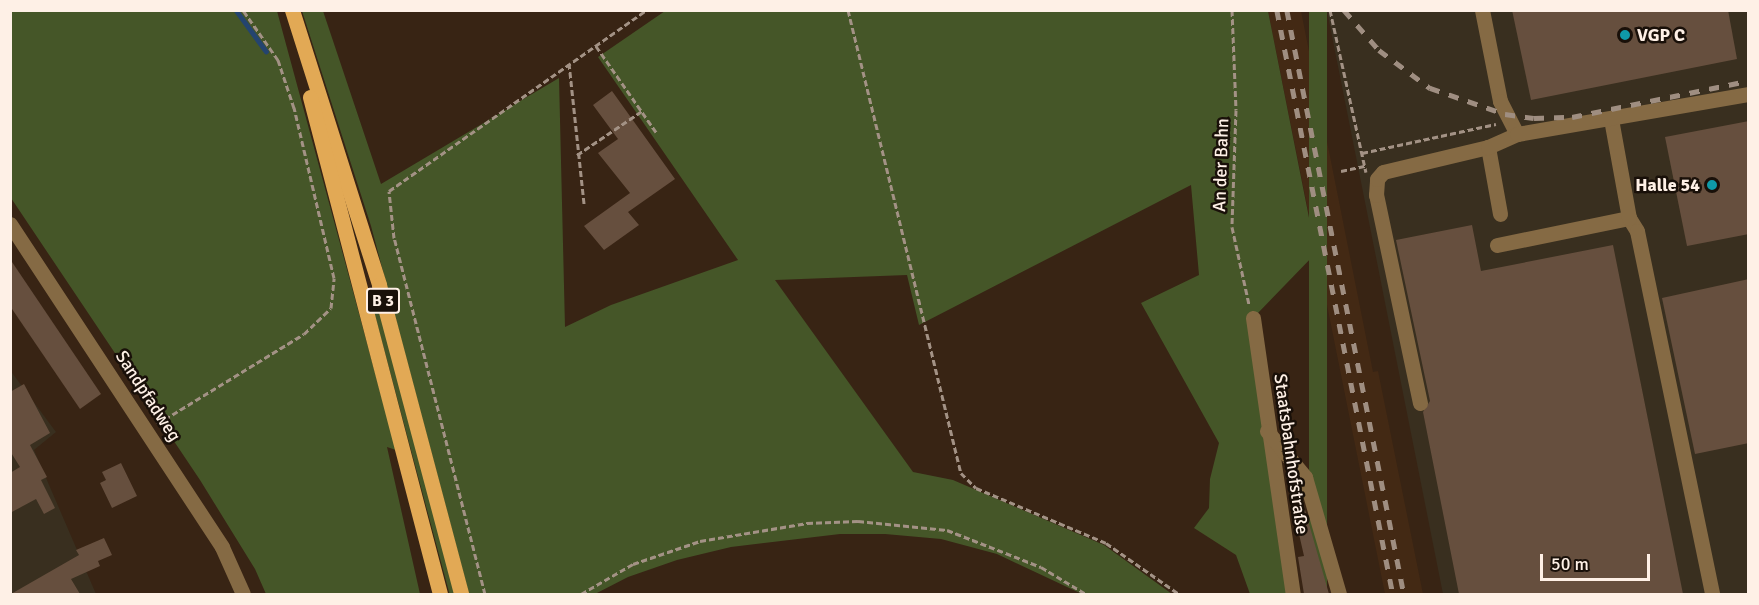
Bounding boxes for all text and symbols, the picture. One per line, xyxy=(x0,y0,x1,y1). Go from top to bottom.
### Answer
place label: VGP C xyxy=(1637,24,1685,46)
marker: VGP C xyxy=(1618,28,1632,42)
street label: An der Bahn xyxy=(1209,118,1233,212)
place label: Halle 54 xyxy=(1635,174,1700,196)
marker: Halle 54 xyxy=(1705,178,1719,192)
road number: B 3 xyxy=(365,288,401,314)
street label: Sandpfadweg xyxy=(111,347,185,445)
street label: Staatsbahnhofstraße xyxy=(1269,372,1313,536)
scale bar xyxy=(1543,542,1652,580)
text: 50 m xyxy=(1551,553,1589,575)

